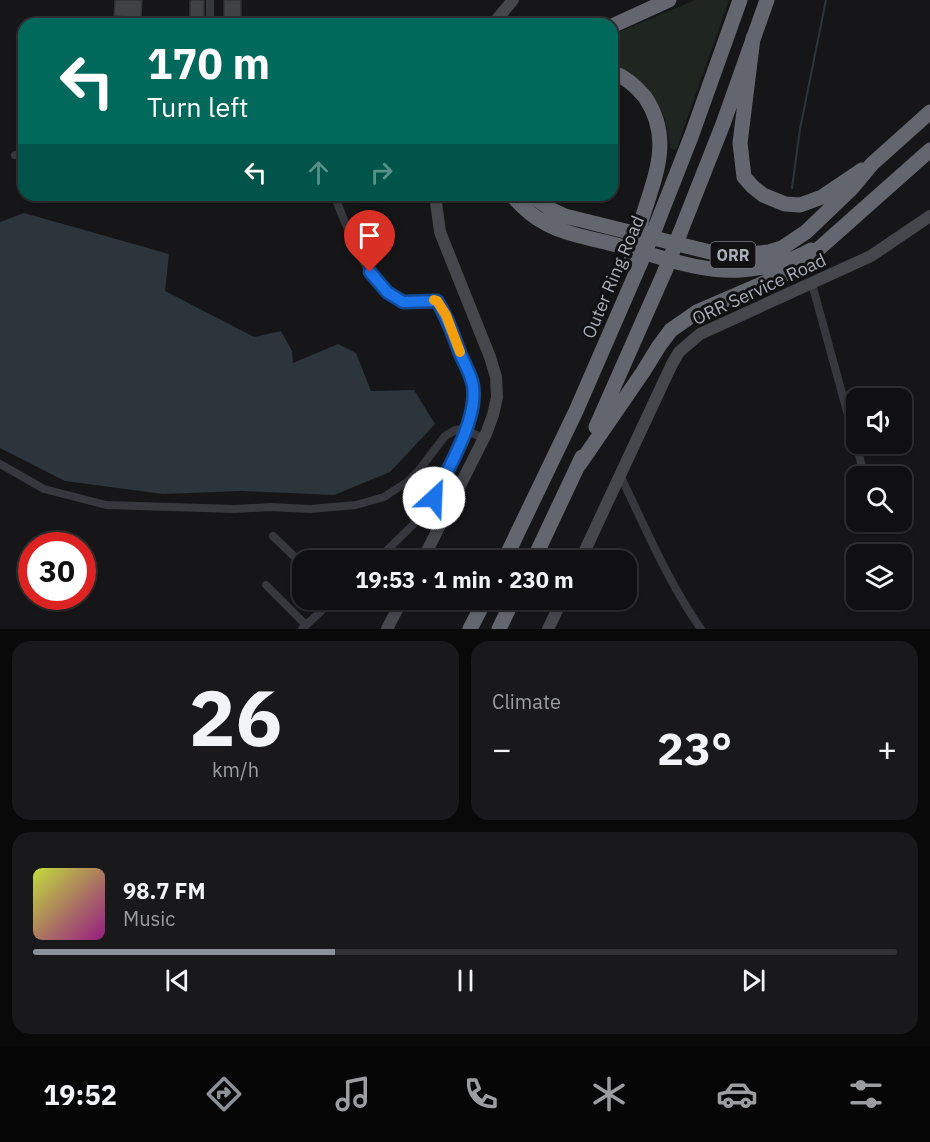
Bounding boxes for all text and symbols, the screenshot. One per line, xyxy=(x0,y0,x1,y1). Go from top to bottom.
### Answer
text: 170 m xyxy=(147,36,270,91)
icon: left xyxy=(48,42,126,120)
text: Turn left xyxy=(147,89,248,124)
icon: left xyxy=(239,156,272,189)
icon: ahead xyxy=(302,156,335,189)
icon: right xyxy=(365,156,398,189)
pin xyxy=(344,210,395,272)
street label: Outer Ring Road xyxy=(577,212,649,342)
icon: arrive xyxy=(353,219,386,252)
road number: ORR xyxy=(710,242,756,268)
street label: ORR Service Road xyxy=(688,248,830,330)
map controls xyxy=(846,388,912,610)
button: sound xyxy=(846,388,912,454)
position arrow xyxy=(402,466,466,530)
button: search xyxy=(846,466,912,532)
speed limit sign: 30 xyxy=(18,532,96,610)
button: layers xyxy=(846,544,912,610)
text: 19:53 · 1 min · 230 m xyxy=(355,565,574,594)
text: 26 xyxy=(189,666,282,767)
text: Climate xyxy=(492,688,561,715)
text: 23° xyxy=(657,719,732,777)
text: − xyxy=(492,727,512,770)
text: + xyxy=(877,727,897,770)
text: km/h xyxy=(212,756,259,783)
text: 98.7 FM xyxy=(123,876,206,905)
text: Music xyxy=(123,905,175,932)
icon: previous xyxy=(161,964,194,997)
icon: pause xyxy=(449,964,482,997)
icon: next xyxy=(737,964,770,997)
icon: directions xyxy=(203,1073,245,1115)
icon: music xyxy=(332,1073,374,1115)
icon: phone xyxy=(460,1073,502,1115)
icon: climate xyxy=(588,1073,630,1115)
icon: car xyxy=(716,1073,758,1115)
icon: filters xyxy=(845,1073,887,1115)
text: 19:52 xyxy=(43,1077,117,1112)

